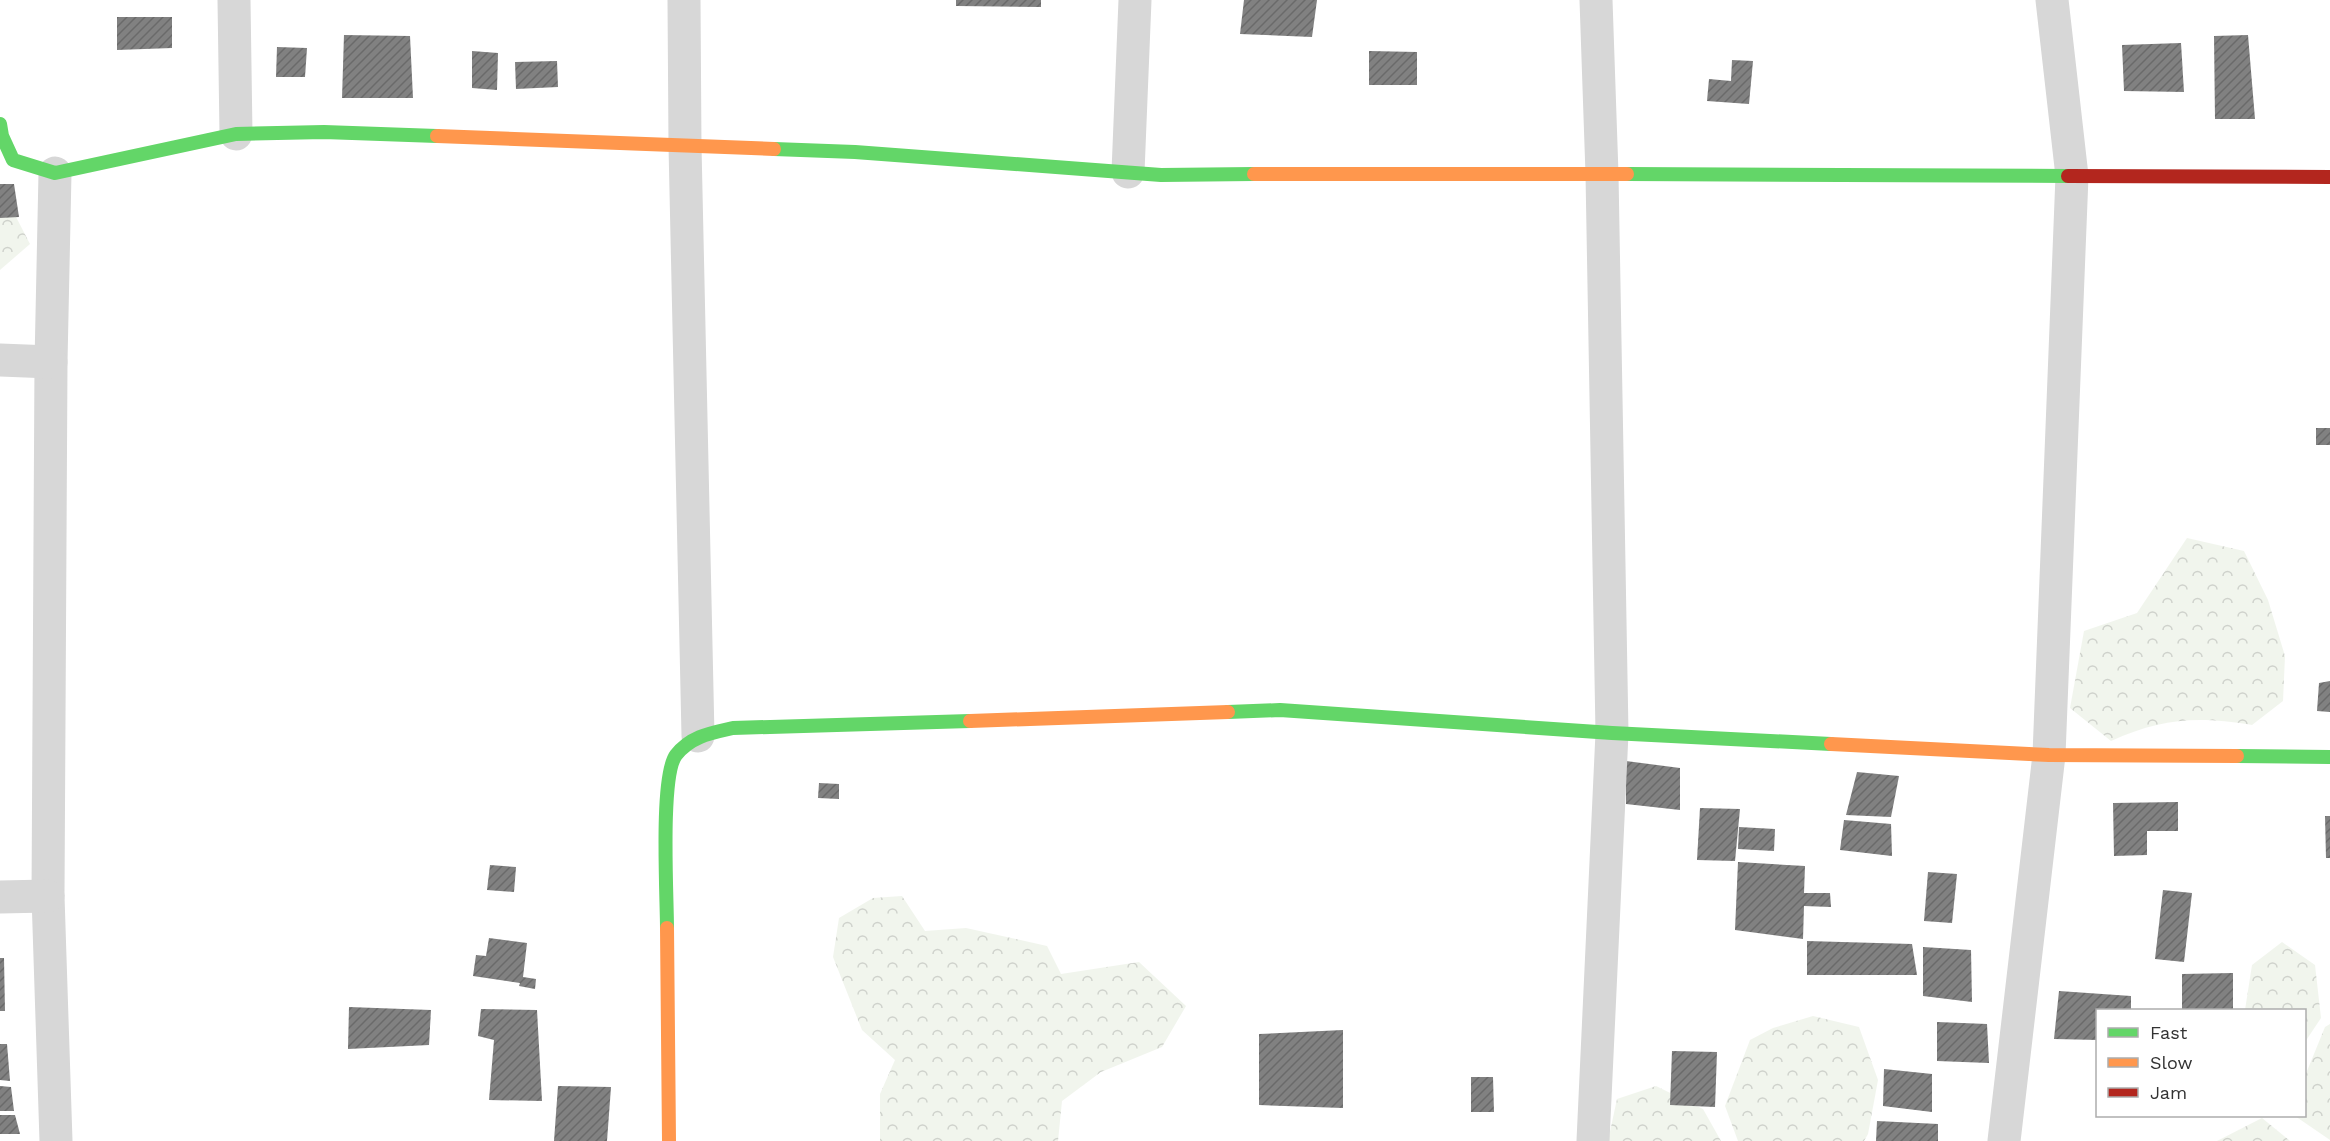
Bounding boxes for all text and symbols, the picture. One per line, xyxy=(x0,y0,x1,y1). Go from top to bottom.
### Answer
legend xyxy=(2096,1009,2306,1117)
text: Fast xyxy=(2150,1022,2188,1043)
text: Slow xyxy=(2150,1052,2193,1073)
text: Jam xyxy=(2150,1082,2187,1103)

